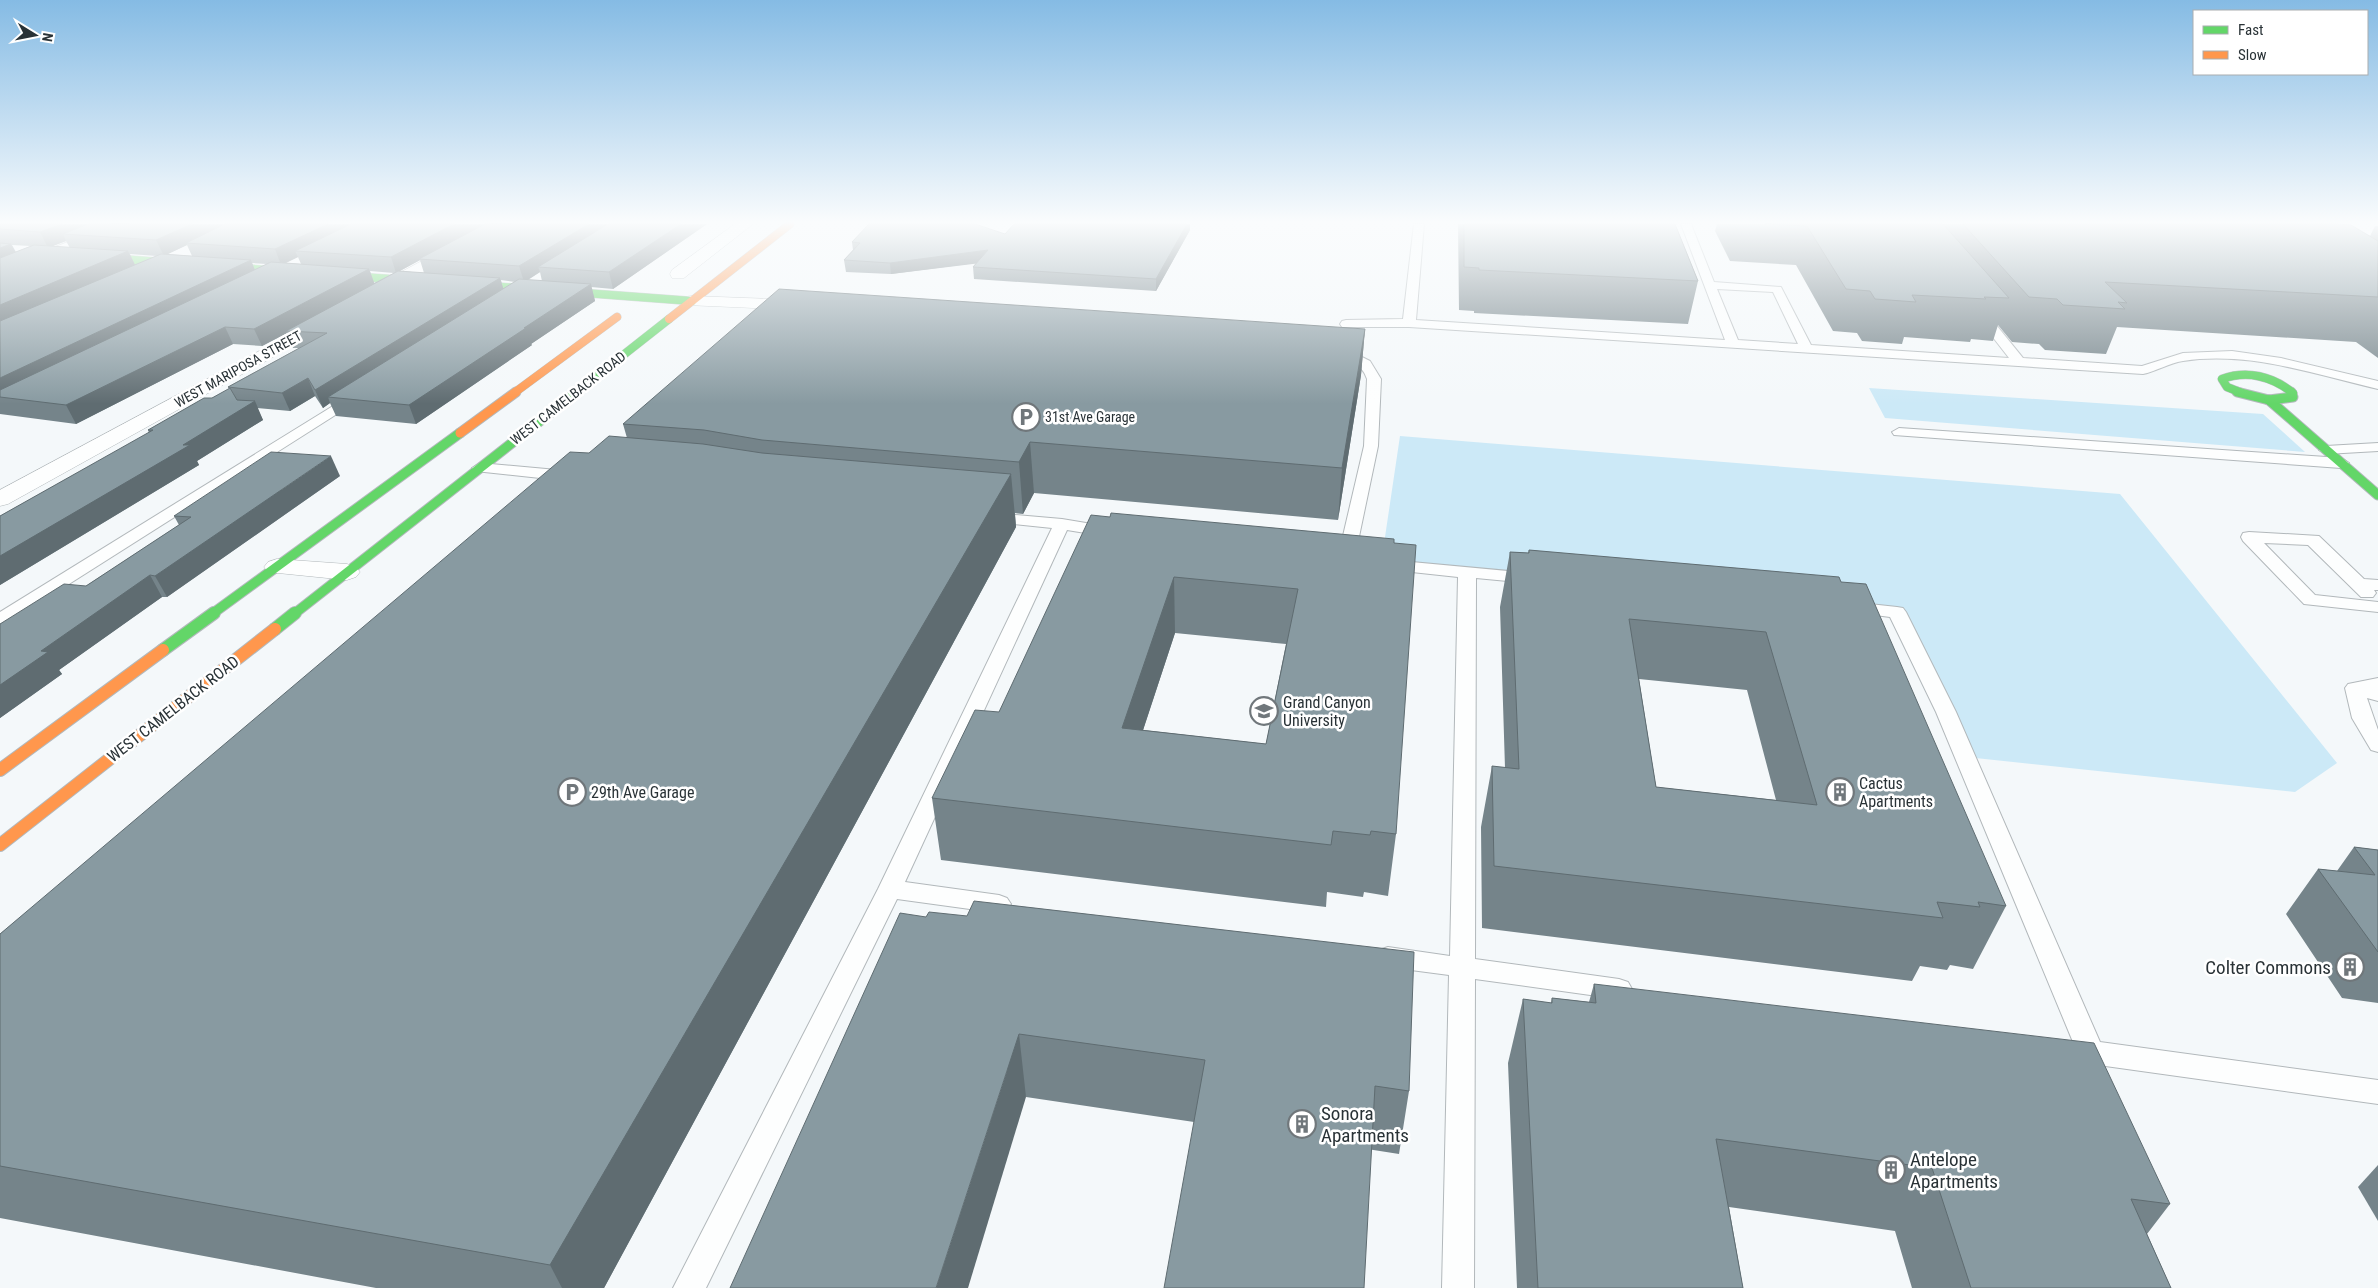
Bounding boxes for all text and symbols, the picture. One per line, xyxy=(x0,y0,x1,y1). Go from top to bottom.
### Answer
north arrow xyxy=(10,10,60,60)
legend xyxy=(2193,10,2368,75)
text: Fast xyxy=(2238,21,2263,39)
text: N xyxy=(39,32,56,43)
text: Slow xyxy=(2238,46,2267,64)
street label: WEST MARIPOSA STREET xyxy=(172,327,304,411)
street label: WEST CAMELBACK ROAD xyxy=(507,348,629,448)
parking icon: 31st Ave Garage xyxy=(1011,402,1041,432)
place label: 31st Ave Garage xyxy=(1045,409,1136,425)
street label: WEST CAMELBACK ROAD xyxy=(103,652,243,766)
place label: Grand Canyon University xyxy=(1283,693,1371,730)
school or university icon: Grand Canyon University xyxy=(1249,696,1279,726)
place label: Cactus Apartments xyxy=(1859,774,1933,811)
parking icon: 29th Ave Garage xyxy=(557,777,587,807)
building icon: Cactus Apartments xyxy=(1825,777,1855,807)
place label: 29th Ave Garage xyxy=(591,783,694,802)
building icon: Colter Commons xyxy=(2335,952,2365,982)
place label: Colter Commons xyxy=(2205,956,2331,979)
place label: Sonora Apartments xyxy=(1321,1102,1409,1147)
building icon: Sonora Apartments xyxy=(1287,1109,1317,1139)
place label: Antelope Apartments xyxy=(1910,1148,1998,1193)
building icon: Antelope Apartments xyxy=(1876,1155,1906,1185)

